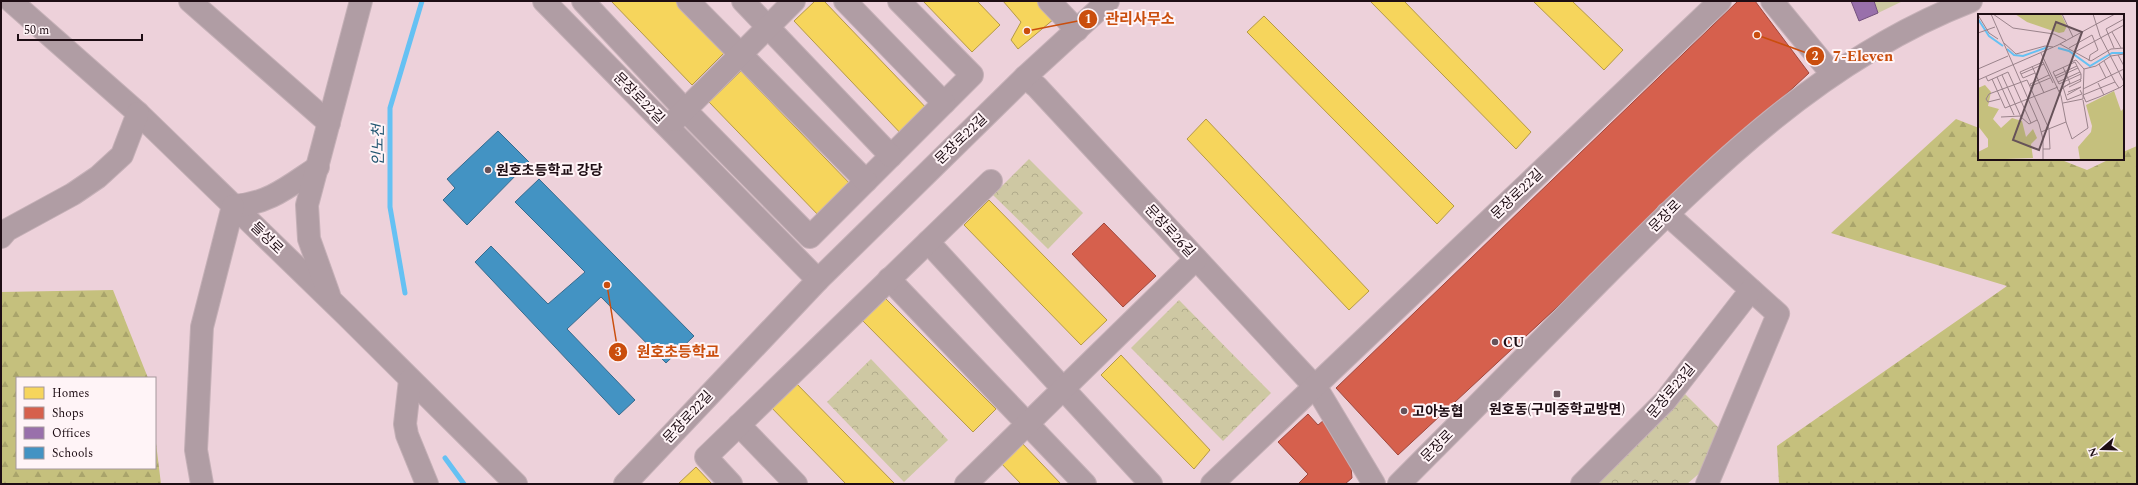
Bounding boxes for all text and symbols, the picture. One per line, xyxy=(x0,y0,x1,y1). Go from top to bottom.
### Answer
callout: 관리사무소 xyxy=(1078,6,1183,33)
text: 관리사무소 xyxy=(1105,8,1175,31)
text: 1 xyxy=(1085,10,1091,29)
inset map xyxy=(1978,14,2124,160)
scale bar xyxy=(18,16,142,42)
text: 50 m xyxy=(24,21,49,40)
callout: 7-Eleven xyxy=(1805,42,1902,69)
text: 7-Eleven xyxy=(1833,45,1893,68)
text: 2 xyxy=(1812,47,1819,66)
street label: 문장로22길 xyxy=(608,67,670,129)
street label: 문장로22길 xyxy=(930,109,992,169)
water label: 인노천 xyxy=(367,122,390,166)
place label: 원호초등학교 강당 xyxy=(496,160,603,181)
street label: 문장로22길 xyxy=(1486,164,1548,224)
marker: 원호초등학교 강당 xyxy=(483,165,493,175)
street label: 문장로 xyxy=(1644,195,1686,237)
street label: 문장로26길 xyxy=(1140,200,1200,262)
street label: 들성로 xyxy=(246,217,288,259)
place label: CU xyxy=(1503,332,1525,353)
marker: CU xyxy=(1490,337,1500,347)
callout: 원호초등학교 xyxy=(608,338,727,365)
text: 원호초등학교 xyxy=(637,341,720,364)
text: 3 xyxy=(615,343,622,362)
street label: 문장로23길 xyxy=(1642,359,1700,423)
legend xyxy=(16,377,156,469)
text: Homes xyxy=(52,384,90,403)
street label: 문장로22길 xyxy=(658,386,718,448)
marker: 원호동(구미중학교방면) xyxy=(1552,389,1562,399)
place label: 원호동(구미중학교방면) xyxy=(1489,399,1625,420)
place label: 고아농협 xyxy=(1412,401,1464,422)
text: Shops xyxy=(52,404,84,423)
marker: 고아농협 xyxy=(1399,406,1409,416)
text: Offices xyxy=(52,424,91,443)
street label: 문장로 xyxy=(1416,425,1458,467)
north arrow xyxy=(2082,429,2122,469)
text: Schools xyxy=(52,444,93,463)
text: N xyxy=(2084,445,2103,459)

